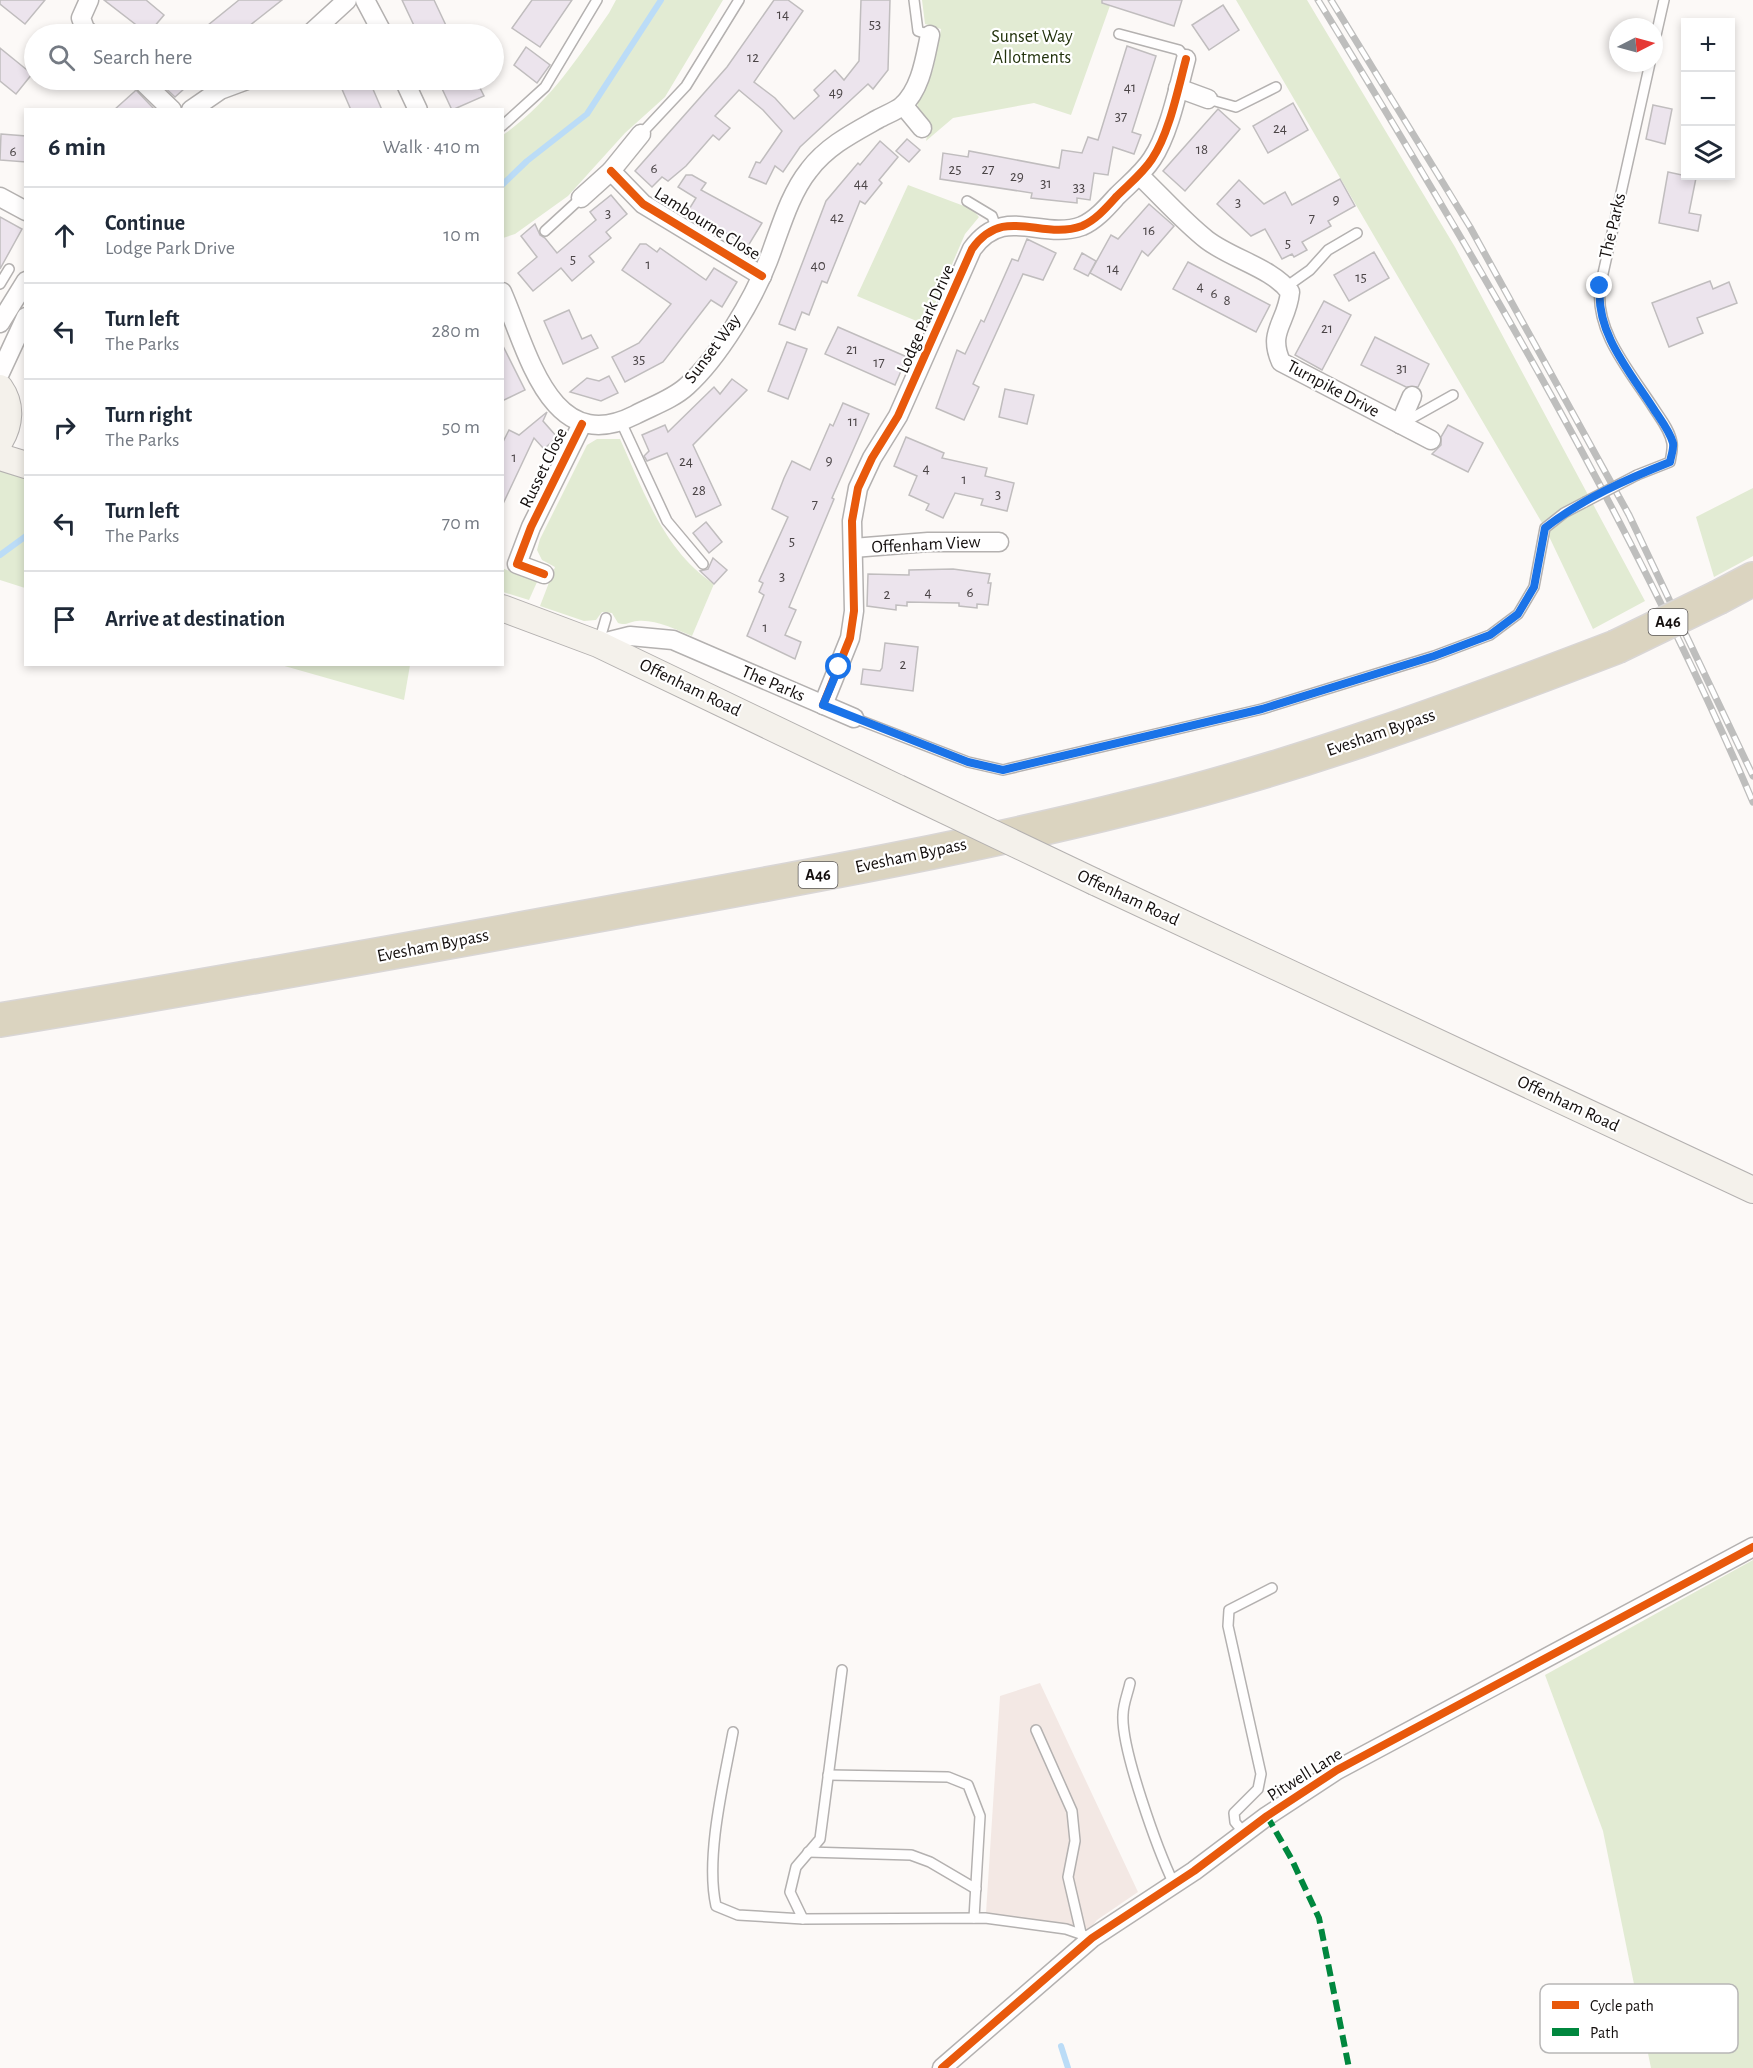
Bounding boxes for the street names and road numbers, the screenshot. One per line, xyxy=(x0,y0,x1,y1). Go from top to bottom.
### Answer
street label: Lambourne Close xyxy=(651,184,763,264)
street label: The Parks xyxy=(1597,191,1629,261)
street label: Lodge Park Drive xyxy=(894,262,958,376)
street label: Sunset Way xyxy=(681,311,745,387)
street label: Turnpike Drive xyxy=(1284,357,1382,421)
street label: Russet Close xyxy=(517,425,571,511)
street label: Offenham View xyxy=(871,533,981,557)
road number: A46 xyxy=(1648,609,1688,635)
street label: Offenham Road xyxy=(637,656,743,720)
street label: The Parks xyxy=(739,663,807,705)
street label: Evesham Bypass xyxy=(1324,706,1438,760)
street label: Evesham Bypass xyxy=(854,835,968,877)
road number: A46 xyxy=(798,862,838,888)
street label: Offenham Road xyxy=(1074,867,1182,929)
street label: Evesham Bypass xyxy=(376,926,490,966)
street label: Offenham Road xyxy=(1514,1073,1622,1135)
street label: Pitwell Lane xyxy=(1264,1745,1346,1805)

